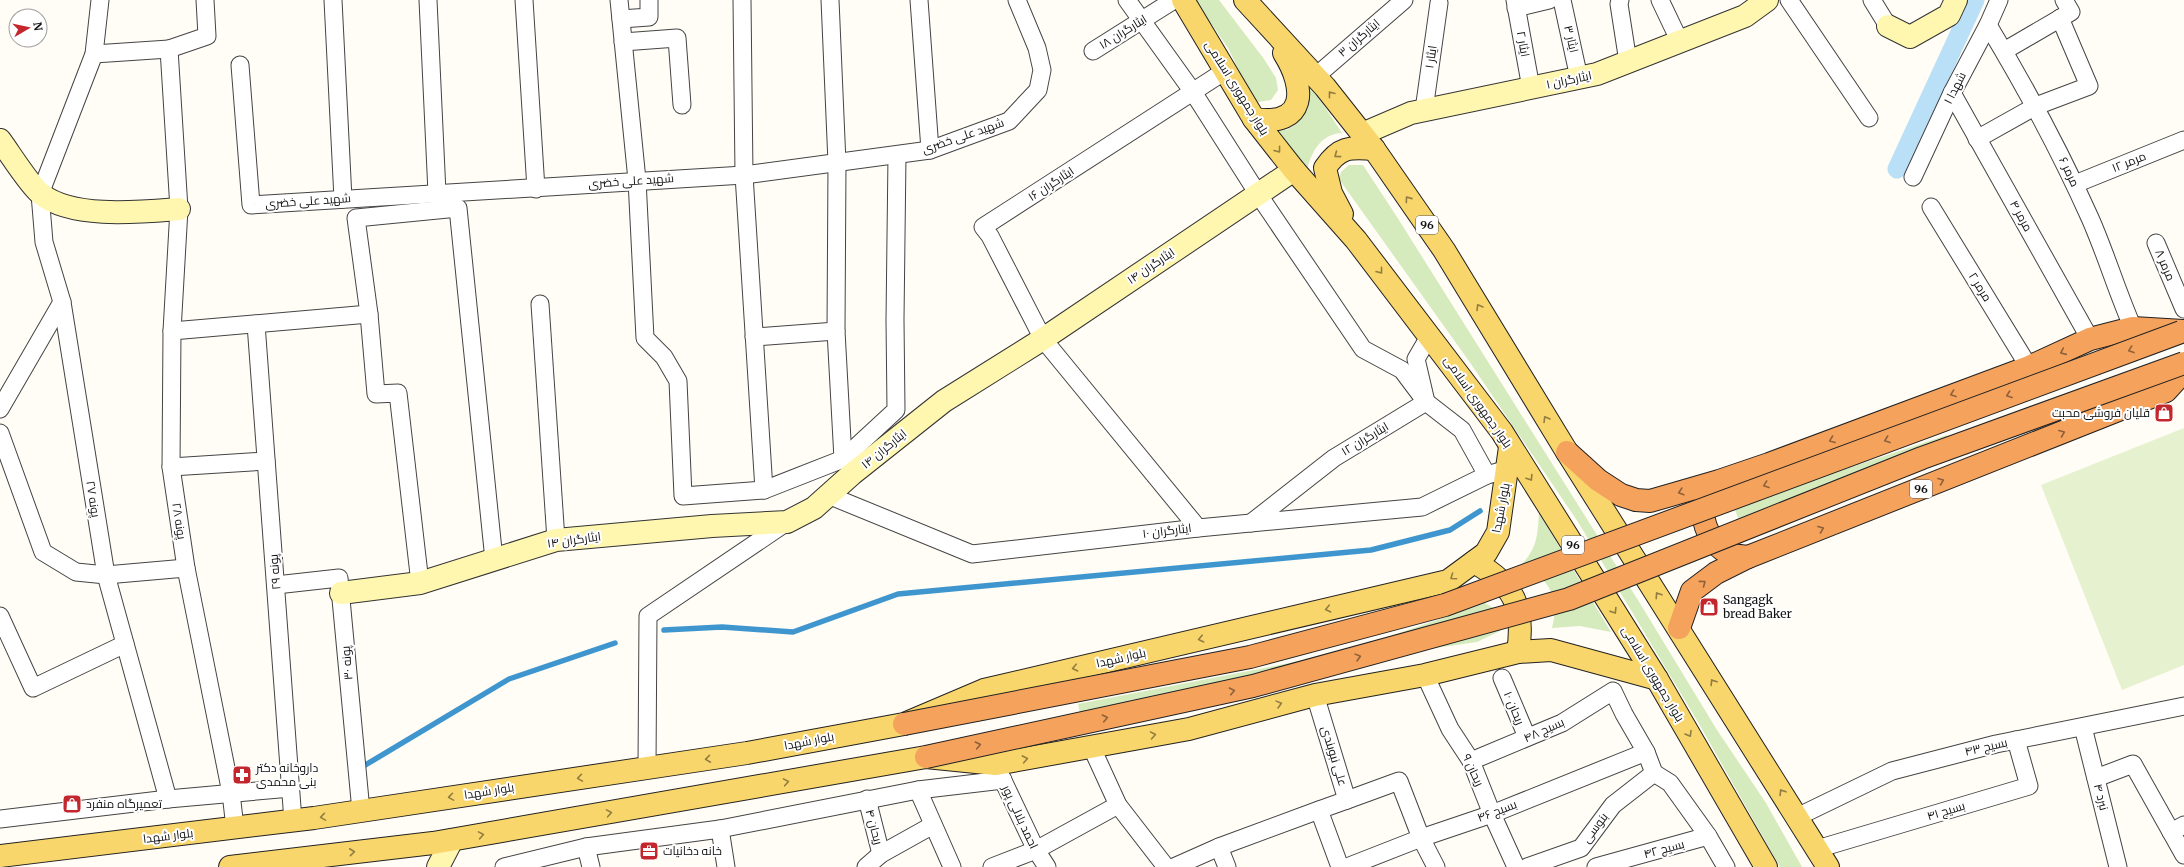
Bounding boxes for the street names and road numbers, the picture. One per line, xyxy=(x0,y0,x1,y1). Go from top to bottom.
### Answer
street label: ایثارگران ۱۸ xyxy=(1096,11,1149,52)
street label: ایثارگران ۳ xyxy=(1335,15,1383,60)
street label: ایثار ۳ xyxy=(1561,24,1582,54)
street label: ایثار ۲ xyxy=(1514,30,1533,58)
street label: بلوار جمهوری اسلامی xyxy=(1202,38,1273,138)
street label: ایثار ۱ xyxy=(1421,44,1440,69)
street label: ایثارگران ۱ xyxy=(1545,67,1593,92)
street label: شهدا ۱ xyxy=(1940,69,1969,106)
street label: شهید علی خضری xyxy=(920,114,1006,157)
street label: مرمر ۱۲ xyxy=(2110,148,2148,175)
street label: مرمر ۶ xyxy=(2056,154,2083,189)
street label: ایثارگران ۱۶ xyxy=(1025,163,1077,204)
street label: شهید علی خضری xyxy=(588,170,674,191)
street label: شهید علی خضری xyxy=(265,190,351,211)
street label: مرمر ۴ xyxy=(2007,198,2036,234)
road number: 96 xyxy=(1416,216,1438,234)
street label: ایثارگران ۱۴ xyxy=(1124,244,1177,287)
street label: مرمر ۸ xyxy=(2152,247,2179,283)
street label: مرمر ۲ xyxy=(1966,269,1995,304)
street label: بلوار جمهوری اسلامی xyxy=(1441,353,1516,451)
street label: ایثارگران ۱۲ xyxy=(1338,419,1391,459)
street label: ایثارگران ۱۴ xyxy=(858,426,909,471)
street label: پونه ۲۷ xyxy=(81,480,104,519)
road number: 96 xyxy=(1910,480,1932,498)
street label: بلوار شهدا xyxy=(1488,482,1513,534)
street label: پونه ۲۸ xyxy=(167,502,190,541)
street label: ایثارگران ۱۰ xyxy=(1142,520,1192,541)
street label: ایثارگران ۱۴ xyxy=(546,528,602,551)
road number: 96 xyxy=(1562,536,1584,554)
street label: پونه ۲۹ xyxy=(265,553,286,590)
street label: بلوار جمهوری اسلامی xyxy=(1619,623,1688,724)
street label: پونه ۳۰ xyxy=(337,644,357,681)
street label: بلوار شهدا xyxy=(1095,645,1147,671)
street label: ریحان ۱۰ xyxy=(1501,689,1528,727)
street label: بسیج ۴۸ xyxy=(1521,714,1567,746)
street label: علی نبوبندی xyxy=(1318,724,1351,788)
street label: بلوار شهدا xyxy=(783,728,835,753)
street label: بسیج ۴۳ xyxy=(1963,734,2009,760)
street label: ریحان ۹ xyxy=(1459,751,1487,788)
street label: بلوار شهدا xyxy=(463,779,515,802)
street label: احمد بلالی پور xyxy=(997,782,1042,852)
street label: نبرد ۴ xyxy=(2091,782,2112,812)
street label: بسیج ۴۶ xyxy=(1475,796,1519,826)
street label: بسیج ۴۱ xyxy=(1925,798,1967,824)
street label: ریحان ۴ xyxy=(863,808,886,846)
street label: بنوسی xyxy=(1578,810,1611,846)
street label: بلوار شهدا xyxy=(142,825,194,846)
street label: بسیج ۴۲ xyxy=(1642,836,1686,862)

